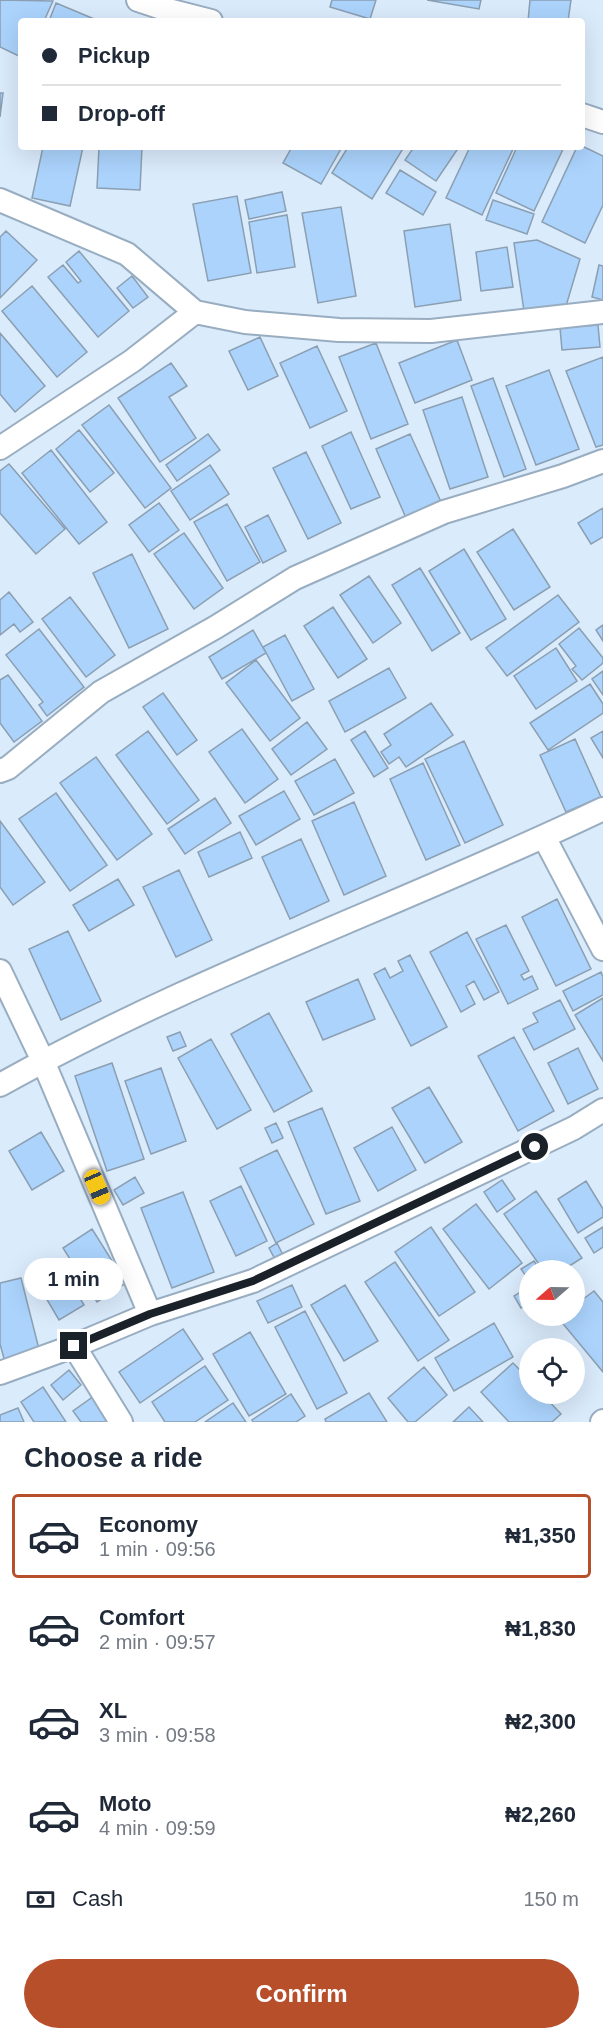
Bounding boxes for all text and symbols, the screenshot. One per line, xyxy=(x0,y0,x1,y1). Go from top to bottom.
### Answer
text: Pickup xyxy=(78,43,150,68)
text: Drop-off xyxy=(78,101,165,126)
route start xyxy=(521,1133,548,1160)
car xyxy=(82,1167,112,1207)
callout: 1 min xyxy=(25,1259,124,1301)
north arrow xyxy=(519,1260,585,1326)
map controls xyxy=(519,1260,585,1404)
text: 1 min xyxy=(47,1268,100,1290)
route end xyxy=(60,1332,87,1359)
button: locate xyxy=(519,1338,585,1404)
text: Choose a ride xyxy=(24,1443,203,1473)
icon: car xyxy=(27,1509,81,1563)
text: Economy xyxy=(99,1512,198,1537)
text: ₦1,350 xyxy=(505,1523,576,1548)
text: 1 min · 09:56 xyxy=(99,1538,216,1560)
icon: car xyxy=(27,1602,81,1656)
text: Comfort xyxy=(99,1605,185,1630)
text: ₦1,830 xyxy=(505,1616,576,1641)
text: 2 min · 09:57 xyxy=(99,1631,216,1653)
icon: car xyxy=(27,1695,81,1749)
text: XL xyxy=(99,1698,127,1723)
text: ₦2,300 xyxy=(505,1709,576,1734)
text: 3 min · 09:58 xyxy=(99,1724,216,1746)
icon: car xyxy=(27,1788,81,1842)
text: Moto xyxy=(99,1791,152,1816)
text: ₦2,260 xyxy=(505,1802,576,1827)
text: 4 min · 09:59 xyxy=(99,1817,216,1839)
icon: cash xyxy=(24,1883,57,1916)
text: Cash xyxy=(72,1886,123,1911)
text: 150 m xyxy=(523,1888,579,1910)
button: Confirm xyxy=(24,1959,579,2028)

